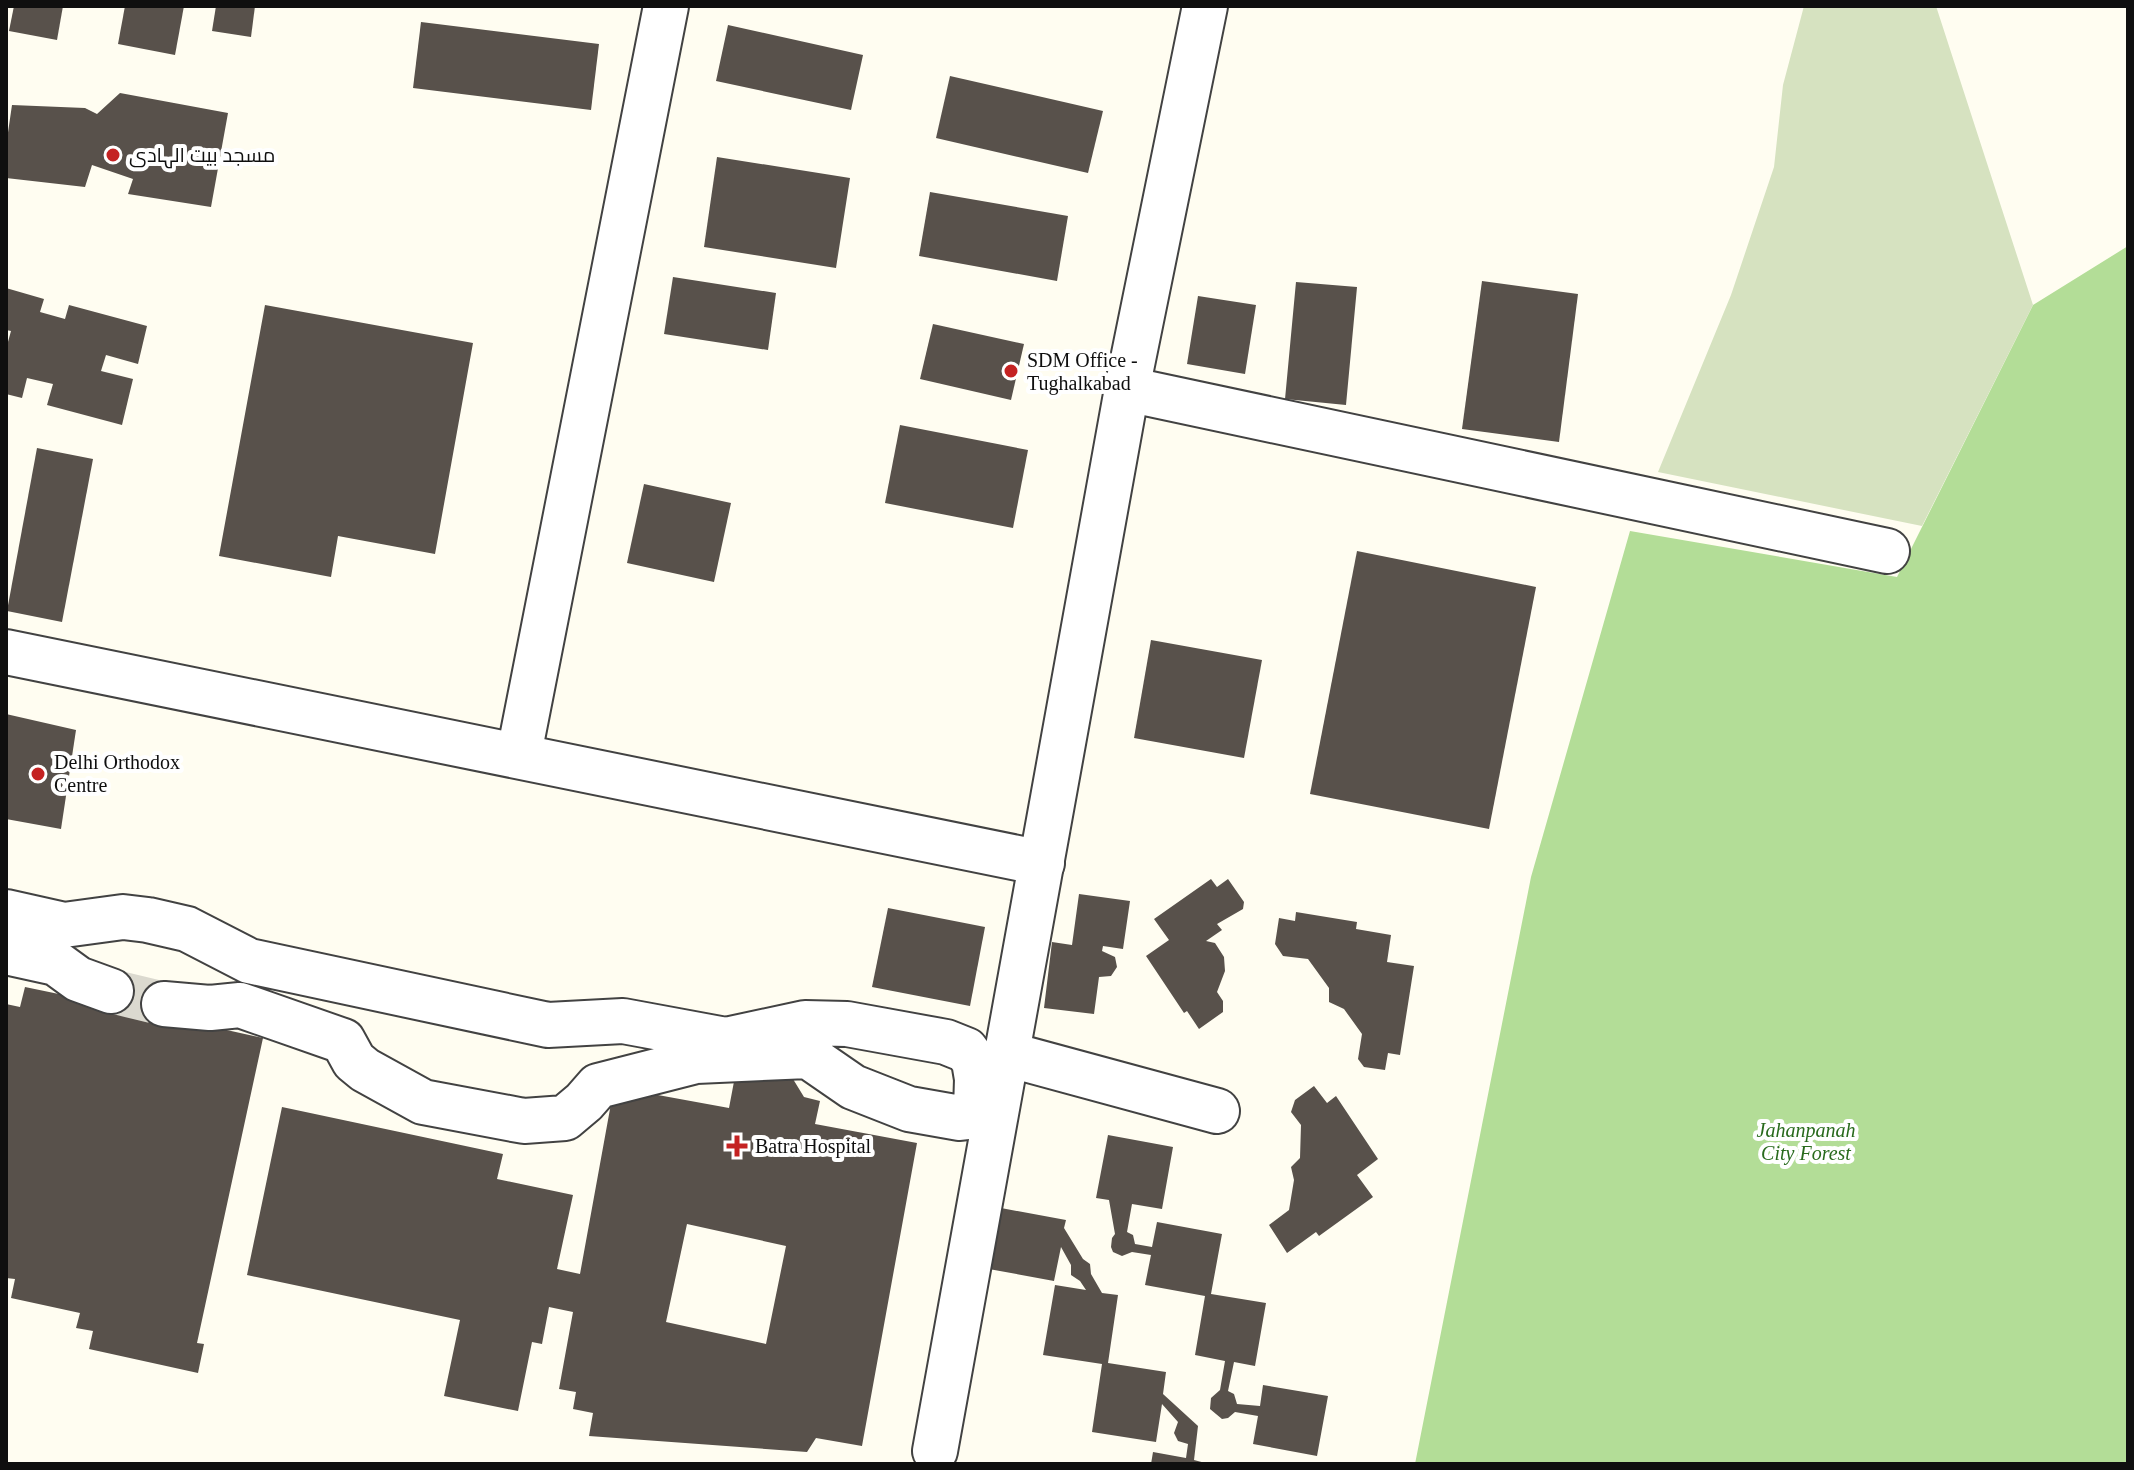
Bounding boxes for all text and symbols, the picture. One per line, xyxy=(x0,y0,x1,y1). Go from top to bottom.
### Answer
place label: مسجد بیت الہادی xyxy=(129,144,275,169)
marker: مسجد بیت الہادی xyxy=(104,146,122,164)
place label: SDM Office - Tughalkabad xyxy=(1027,349,1138,395)
marker: SDM Office - Tughalkabad xyxy=(1002,362,1020,380)
place label: Delhi Orthodox Centre xyxy=(54,751,180,796)
marker: Delhi Orthodox Centre xyxy=(29,765,47,783)
park label: Jahanpanah City Forest xyxy=(1757,1119,1855,1165)
marker: Batra Hospital xyxy=(726,1135,748,1157)
place label: Batra Hospital xyxy=(755,1135,872,1158)

